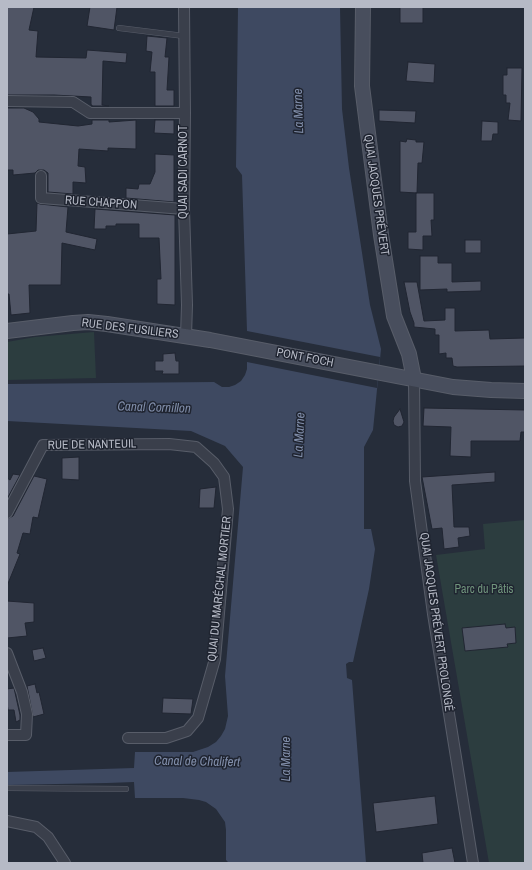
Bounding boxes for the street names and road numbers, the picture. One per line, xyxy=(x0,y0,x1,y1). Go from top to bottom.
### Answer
street label: QUAI SADI CARNOT xyxy=(177,125,191,219)
street label: QUAI JACQUES PRÉVERT xyxy=(360,133,392,257)
street label: RUE CHAPPON xyxy=(65,193,137,213)
street label: RUE DES FUSILIERS xyxy=(81,316,179,342)
street label: PONT FOCH xyxy=(275,345,335,371)
street label: RUE DE NANTEUIL xyxy=(48,437,136,453)
street label: QUAI DU MARÉCHAL MORTIER xyxy=(205,515,235,663)
street label: QUAI JACQUES PRÉVERT PROLONGÉ xyxy=(416,531,456,713)

